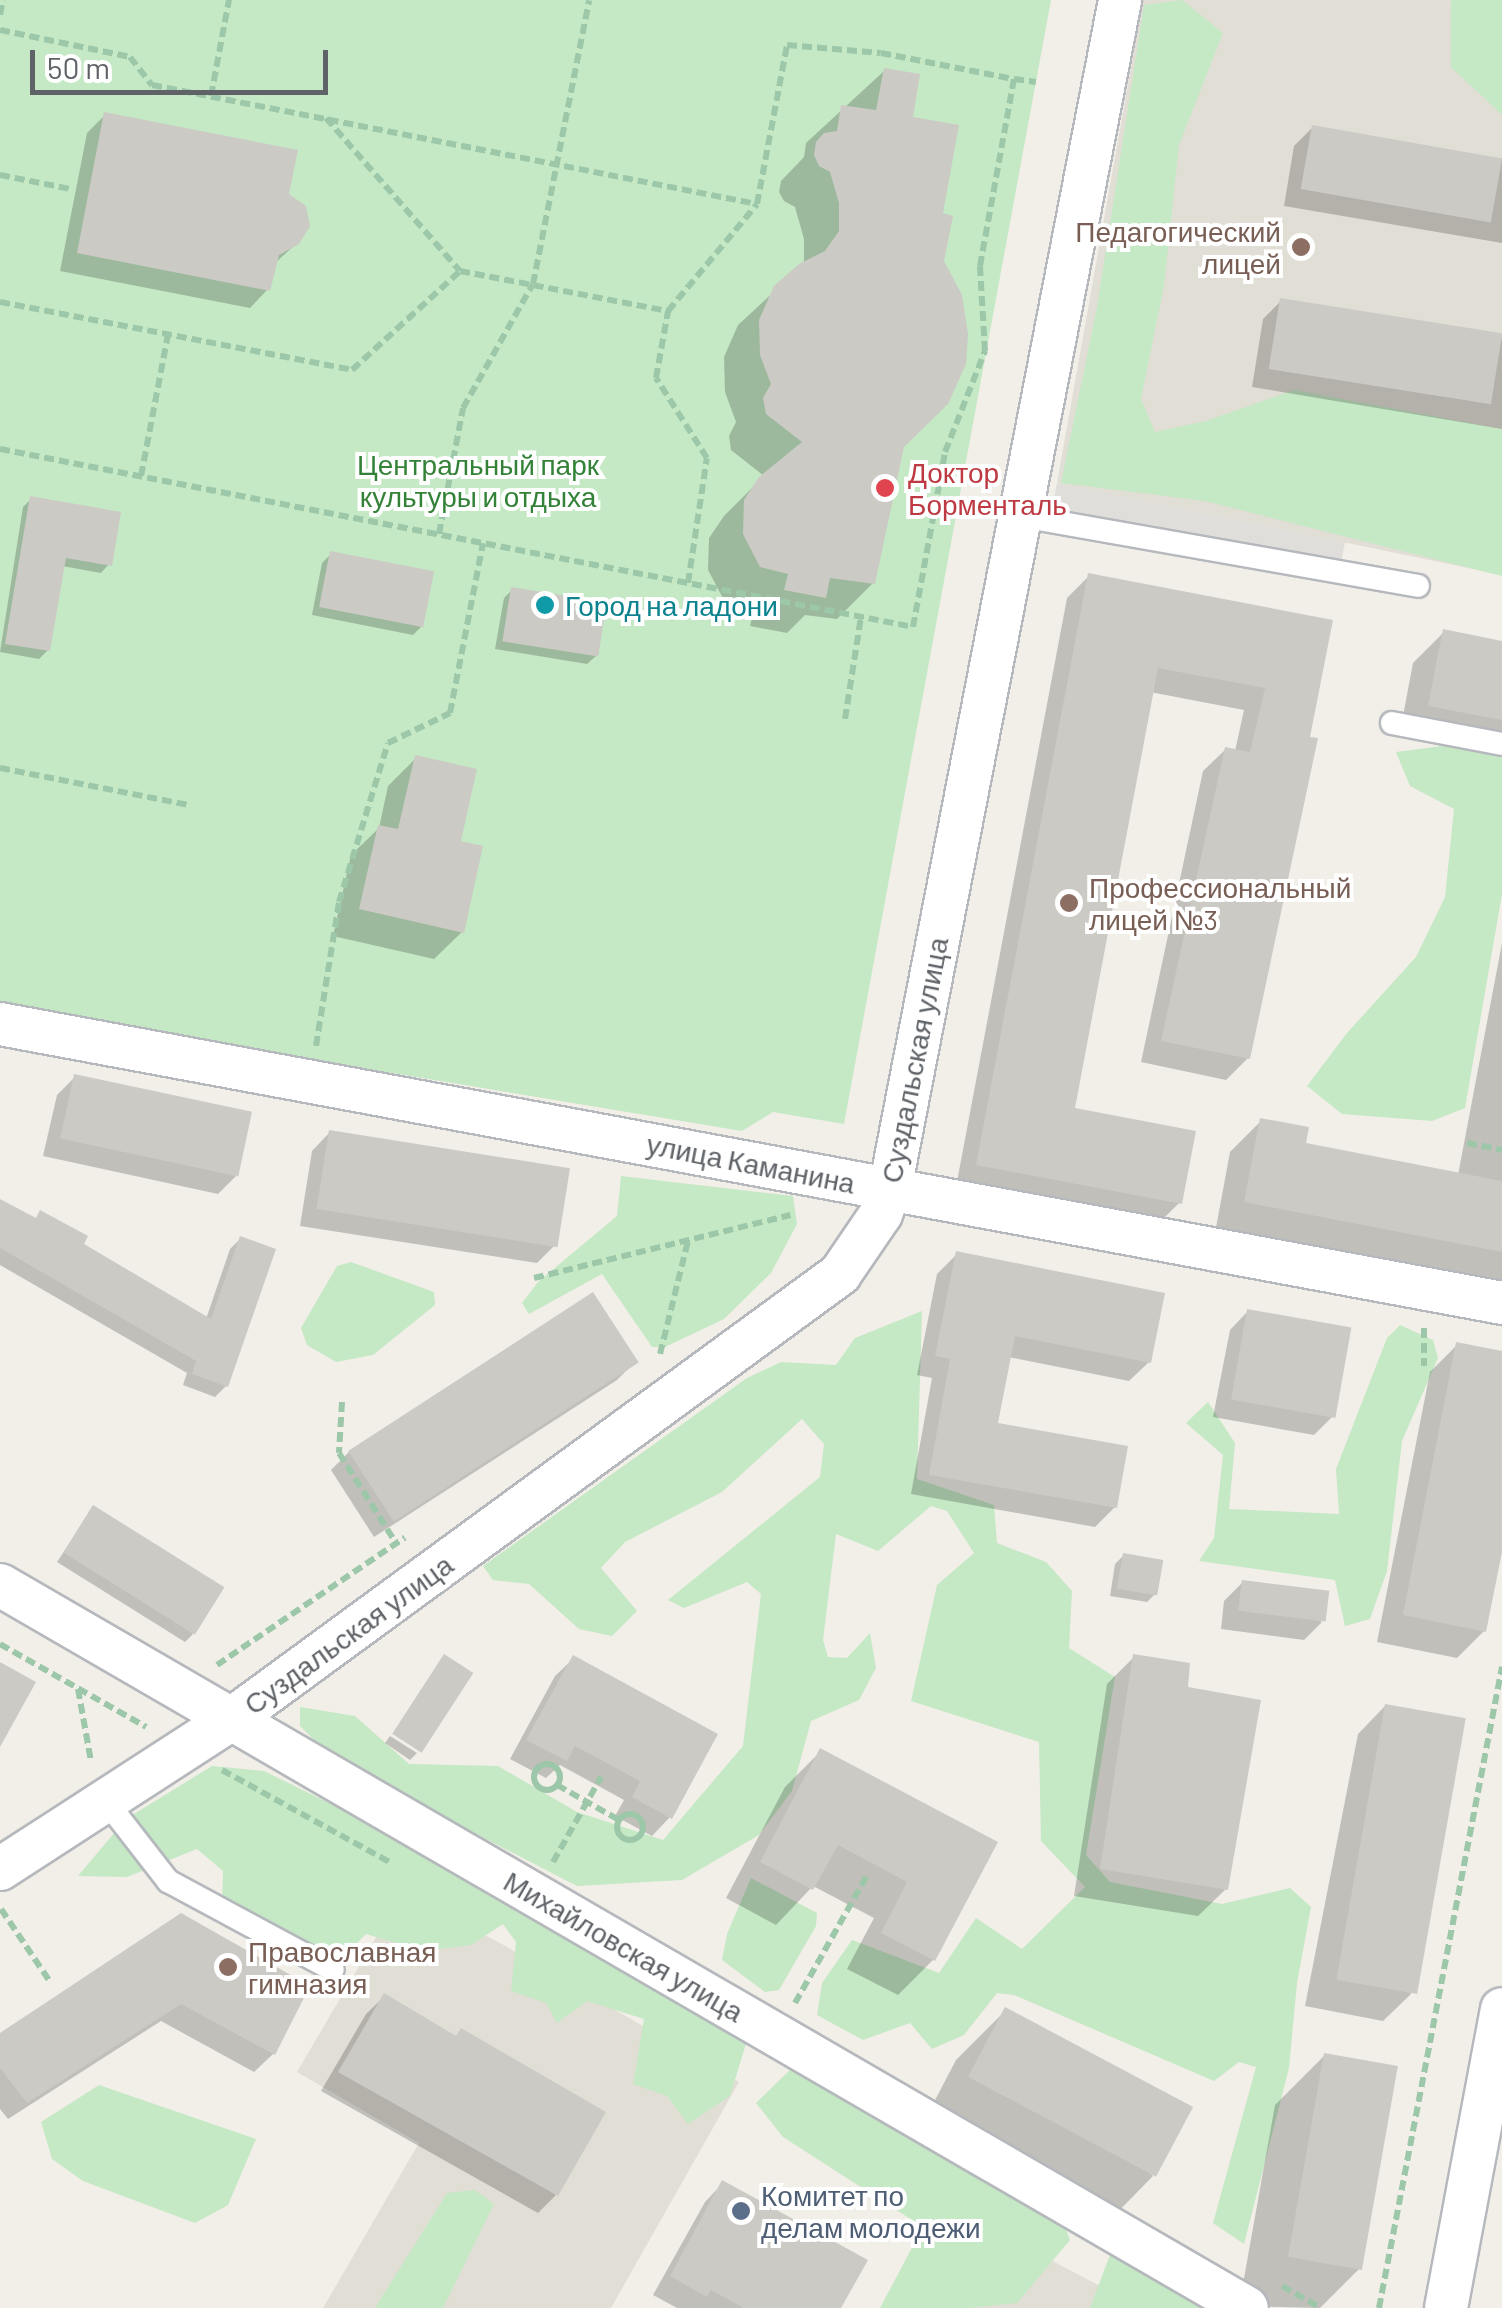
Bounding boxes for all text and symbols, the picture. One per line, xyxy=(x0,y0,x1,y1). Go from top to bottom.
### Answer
scale bar xyxy=(35,30,332,92)
text: 50 m xyxy=(47,49,110,85)
place label: Педагогический лицей xyxy=(1075,214,1281,280)
marker: Педагогический лицей xyxy=(1290,236,1312,258)
park label: Центральный парк культуры и отдыха xyxy=(357,447,599,513)
place label: Доктор Борменталь xyxy=(908,455,1067,521)
marker: Доктор Борменталь xyxy=(872,475,898,501)
place label: Город на ладони xyxy=(565,588,778,622)
marker: Город на ладони xyxy=(534,594,556,616)
place label: Профессиональный лицей №3 xyxy=(1089,870,1351,936)
marker: Профессиональный лицей №3 xyxy=(1058,892,1080,914)
street label: Суздальская улица xyxy=(874,934,954,1186)
street label: улица Каманина xyxy=(644,1126,858,1200)
street label: Суздальская улица xyxy=(237,1547,459,1721)
street label: Михайловская улица xyxy=(498,1864,750,2028)
place label: Православная гимназия xyxy=(248,1934,436,2000)
marker: Православная гимназия xyxy=(217,1956,239,1978)
place label: Комитет по делам молодежи xyxy=(761,2178,981,2244)
marker: Комитет по делам молодежи xyxy=(730,2200,752,2222)

